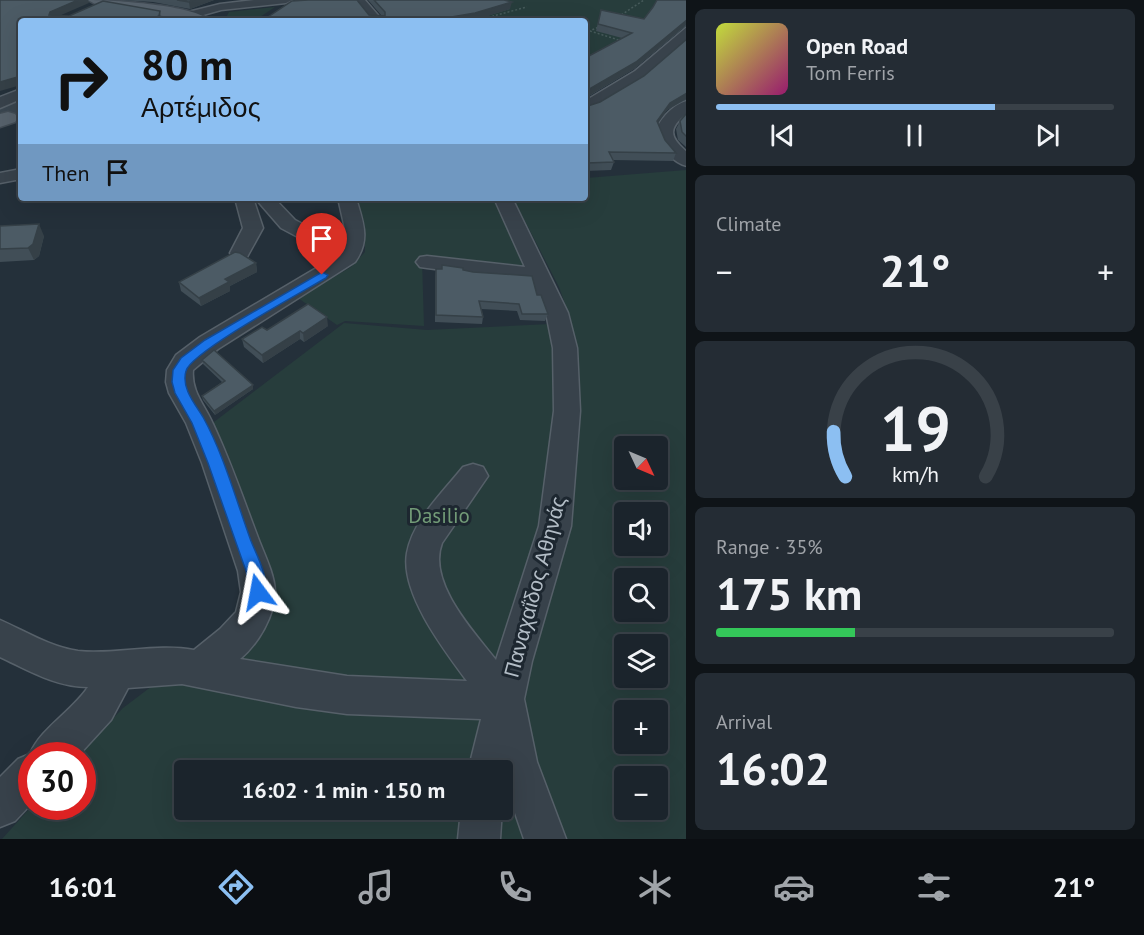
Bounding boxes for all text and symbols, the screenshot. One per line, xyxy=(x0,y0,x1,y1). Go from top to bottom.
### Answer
text: Open Road xyxy=(806,32,908,60)
text: 80 m xyxy=(141,37,233,92)
icon: right xyxy=(42,42,120,120)
text: Tom Ferris xyxy=(806,60,895,86)
text: Αρτέμιδος xyxy=(141,90,261,124)
icon: previous xyxy=(766,119,799,152)
icon: pause xyxy=(898,119,931,152)
icon: next xyxy=(1031,119,1064,152)
icon: arrive xyxy=(101,156,134,189)
text: Then xyxy=(42,159,89,187)
text: Climate xyxy=(716,211,782,237)
pin xyxy=(296,213,347,275)
icon: arrive xyxy=(305,222,338,255)
text: 21° xyxy=(880,241,950,299)
text: − xyxy=(716,250,733,293)
text: + xyxy=(1097,250,1114,293)
text: 19 xyxy=(880,387,950,468)
north arrow xyxy=(614,436,668,490)
map controls xyxy=(614,436,668,820)
text: km/h xyxy=(891,460,938,488)
street label: Παναχαΐδος Αθηνάς xyxy=(497,493,572,680)
park label: Dasilio xyxy=(408,502,470,529)
button: sound xyxy=(614,502,668,556)
text: Range · 35% xyxy=(716,534,823,560)
position arrow xyxy=(226,560,290,624)
text: 175 km xyxy=(716,564,862,622)
button: search xyxy=(614,568,668,622)
button: layers xyxy=(614,634,668,688)
button: + xyxy=(614,700,668,754)
text: Arrival xyxy=(716,709,772,735)
text: 16:02 xyxy=(716,739,830,797)
speed limit sign: 30 xyxy=(18,742,96,820)
button: − xyxy=(614,766,668,820)
text: 16:02 · 1 min · 150 m xyxy=(242,776,445,804)
icon: directions xyxy=(215,866,257,908)
icon: music xyxy=(355,866,397,908)
icon: phone xyxy=(494,866,536,908)
icon: climate xyxy=(634,866,676,908)
icon: car xyxy=(773,866,815,908)
icon: filters xyxy=(913,866,955,908)
text: 16:01 xyxy=(49,870,117,904)
text: 21° xyxy=(1053,870,1095,904)

